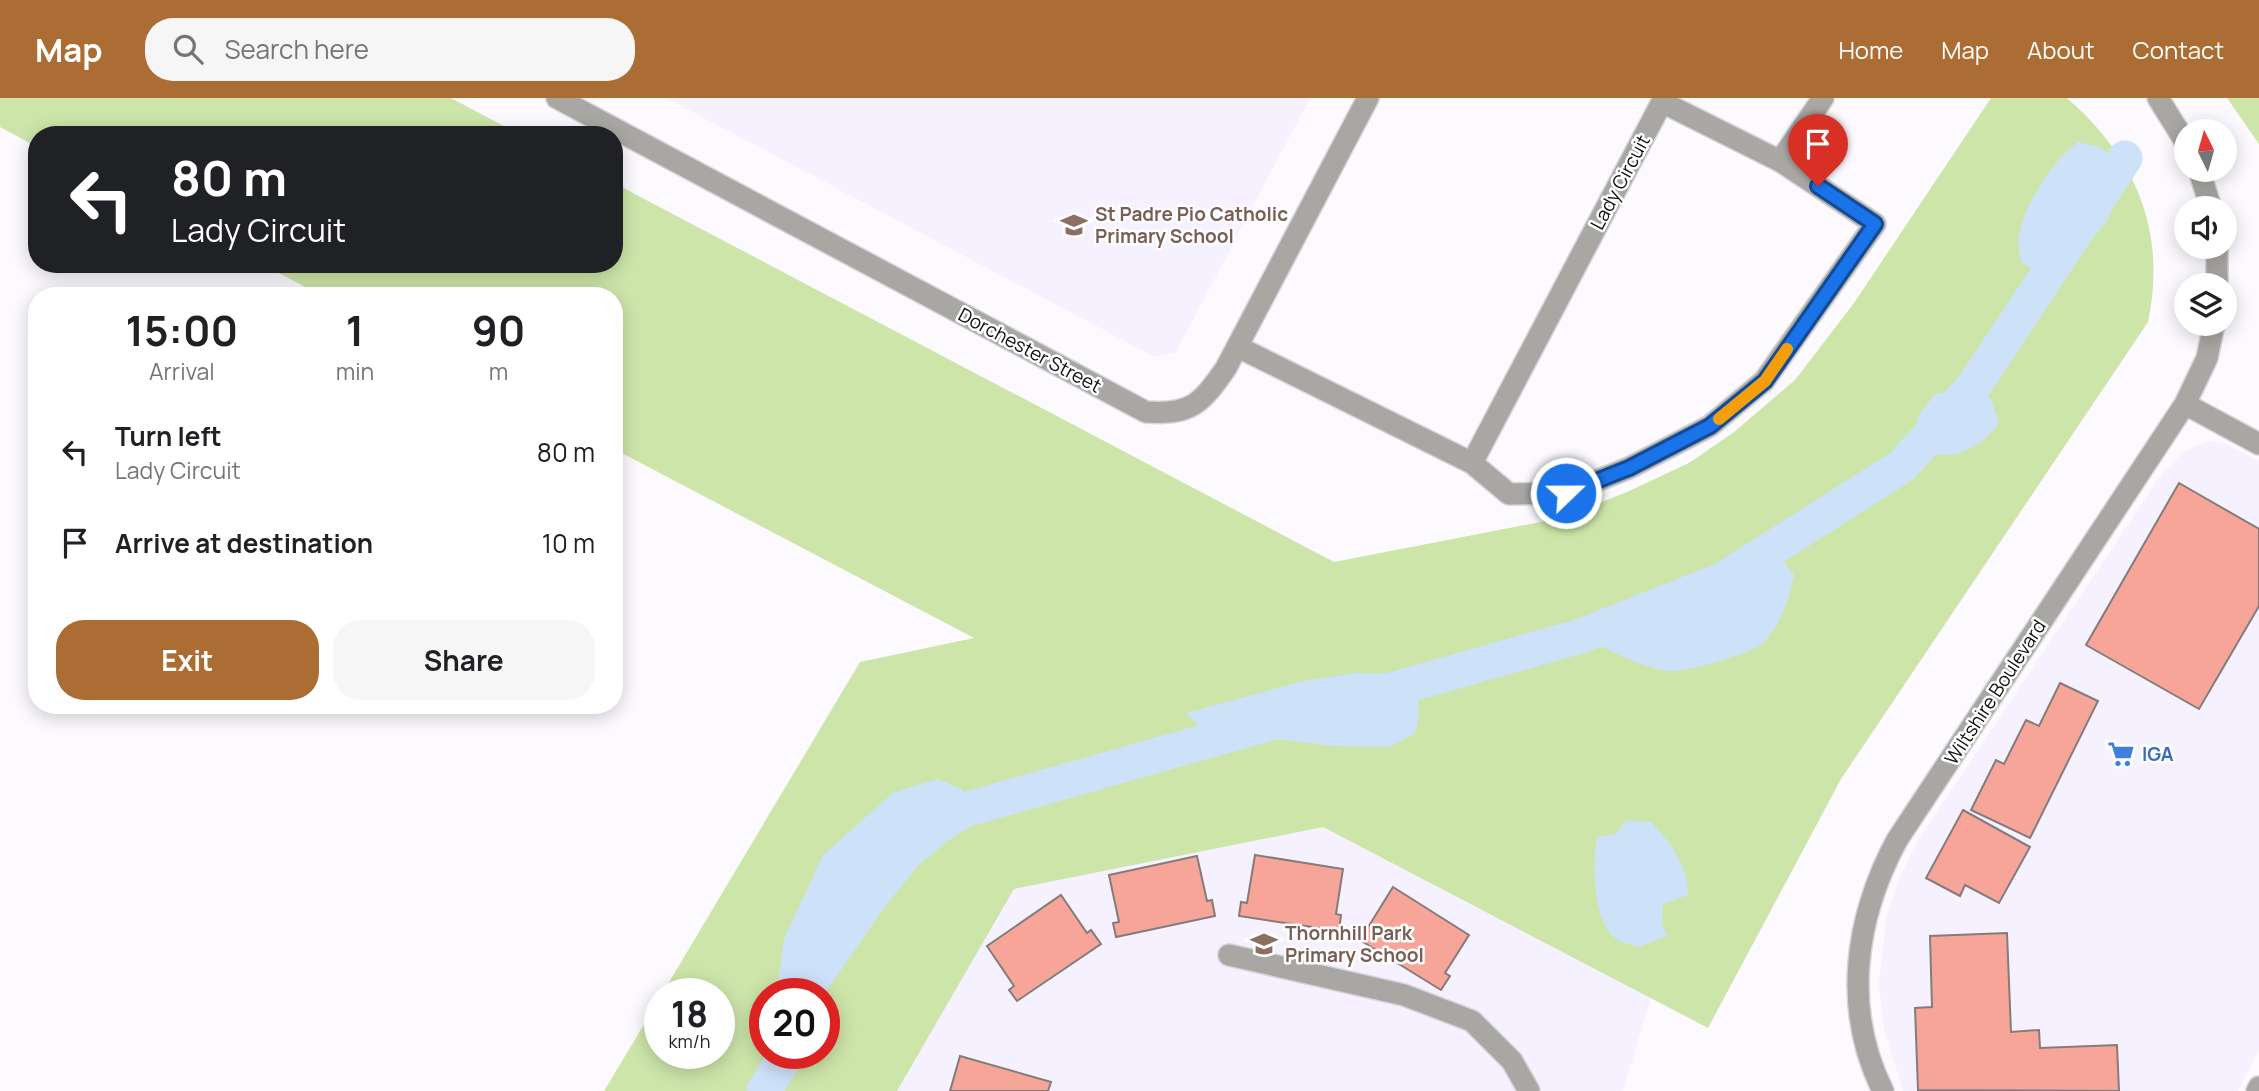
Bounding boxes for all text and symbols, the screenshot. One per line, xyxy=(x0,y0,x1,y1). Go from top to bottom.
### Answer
search box xyxy=(145,18,635,81)
text: Map xyxy=(35,27,103,72)
icon: search xyxy=(169,30,207,68)
text: Search here xyxy=(225,31,369,67)
text: Home xyxy=(1838,33,1903,66)
text: Map xyxy=(1941,33,1989,66)
text: About xyxy=(2027,33,2095,66)
text: Contact xyxy=(2133,33,2224,66)
pin xyxy=(1788,114,1848,186)
north arrow xyxy=(2174,119,2236,182)
map controls xyxy=(2174,119,2237,336)
icon: arrive xyxy=(1799,125,1837,163)
street label: Lady Circuit xyxy=(1584,130,1656,234)
text: 80 m xyxy=(171,144,287,211)
icon: left xyxy=(56,154,147,245)
button: sound xyxy=(2174,196,2237,259)
place label: St Padre Pio Catholic Primary School xyxy=(1095,201,1288,249)
text: Lady Circuit xyxy=(171,208,346,252)
school or university icon: St Padre Pio Catholic Primary School xyxy=(1059,210,1089,240)
button: layers xyxy=(2174,273,2237,336)
text: 15:00 xyxy=(126,301,238,359)
text: 1 xyxy=(346,301,364,359)
text: 90 xyxy=(472,301,525,359)
street label: Dorchester Street xyxy=(954,301,1106,399)
text: Arrival xyxy=(149,355,215,387)
text: min xyxy=(336,355,374,387)
text: m xyxy=(489,355,508,387)
text: Turn left xyxy=(115,418,222,454)
icon: left xyxy=(56,433,94,471)
text: 80 m xyxy=(537,434,595,470)
text: Lady Circuit xyxy=(115,454,241,486)
position arrow xyxy=(1529,456,1603,530)
icon: arrive xyxy=(56,524,94,562)
text: Arrive at destination xyxy=(115,525,373,561)
text: 10 m xyxy=(542,525,595,561)
street label: Wiltshire Boulevard xyxy=(1938,614,2052,770)
button: Exit xyxy=(56,620,319,700)
button: Share xyxy=(333,620,595,700)
supermarket icon: IGA xyxy=(2106,739,2136,769)
place label: IGA xyxy=(2142,741,2174,767)
place label: Thornhill Park Primary School xyxy=(1285,920,1424,968)
school or university icon: Thornhill Park Primary School xyxy=(1249,929,1279,959)
speed limit sign: 20 xyxy=(749,978,840,1069)
text: 18 xyxy=(671,990,708,1038)
text: km/h xyxy=(669,1029,710,1053)

